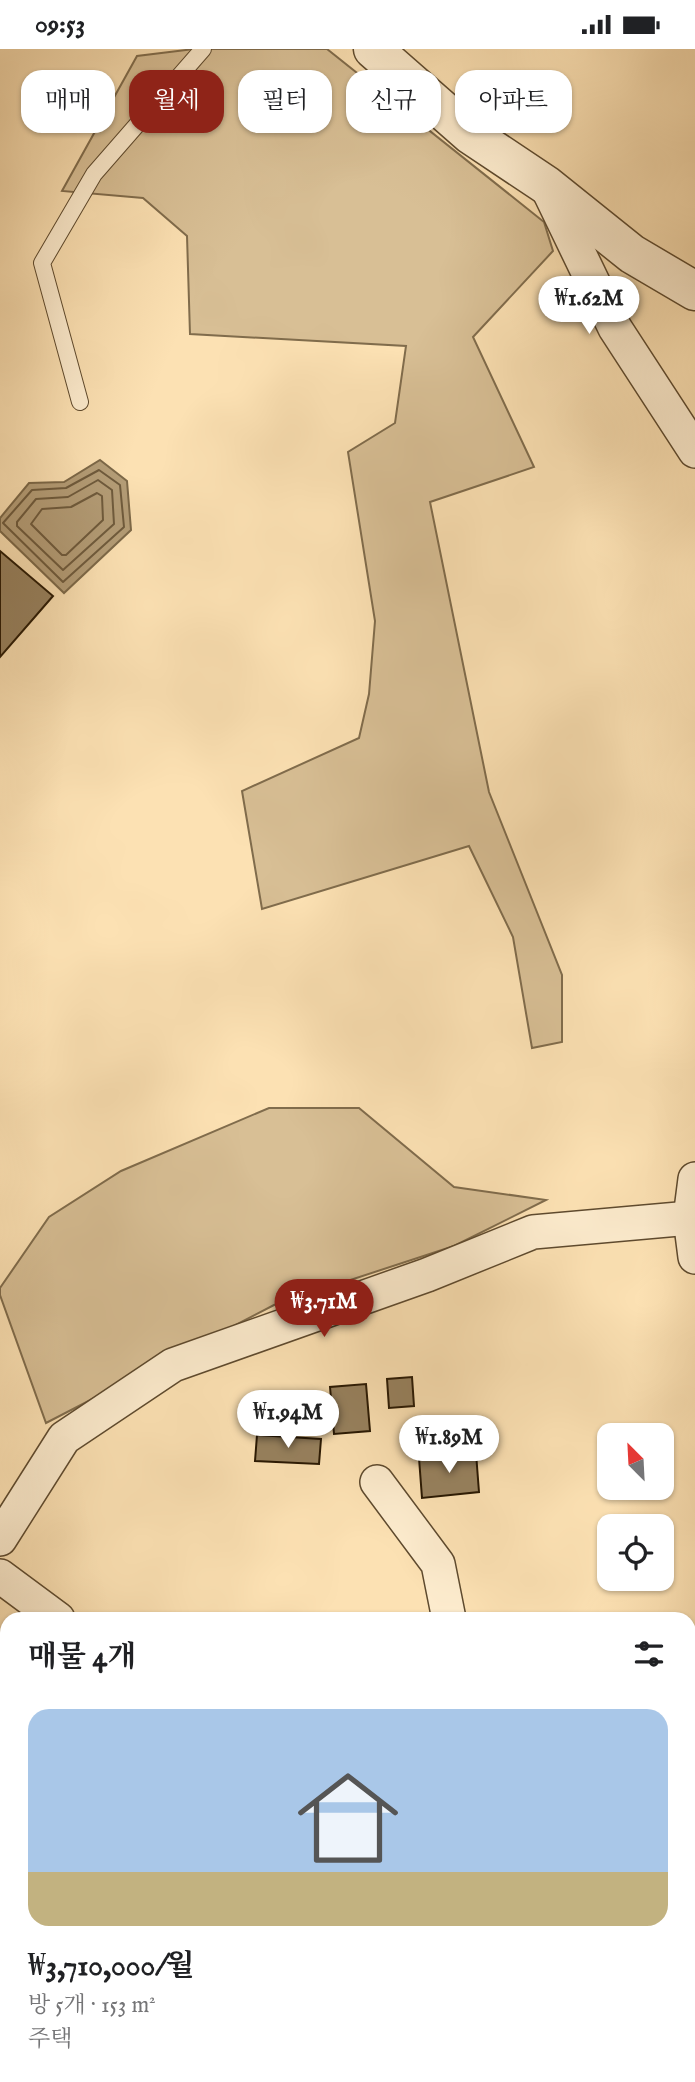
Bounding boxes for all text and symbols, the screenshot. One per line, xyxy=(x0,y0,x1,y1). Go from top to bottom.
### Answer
text: 09:53 xyxy=(35,8,85,41)
chip: 매매 xyxy=(21,70,115,133)
chip: 월세 xyxy=(129,70,224,133)
chip: 필터 xyxy=(238,70,332,133)
chip: 신규 xyxy=(346,70,441,133)
chip: 아파트 xyxy=(455,70,572,133)
pin: ₩1.62M xyxy=(532,277,646,336)
text: ₩1.62M xyxy=(554,284,624,313)
pin: ₩3.71M xyxy=(267,1279,381,1339)
text: ₩3.71M xyxy=(291,1287,357,1316)
pin: ₩1.94M xyxy=(231,1391,345,1450)
text: ₩1.94M xyxy=(253,1398,323,1427)
pin: ₩1.89M xyxy=(392,1415,506,1475)
text: ₩1.89M xyxy=(415,1423,483,1452)
north arrow xyxy=(597,1423,674,1500)
map controls xyxy=(597,1423,674,1591)
button: locate xyxy=(597,1514,674,1591)
icon: filters xyxy=(630,1635,668,1673)
text: 매물 4개 xyxy=(28,1639,136,1677)
icon: home xyxy=(285,1755,411,1881)
text: ₩3,710,000/월 xyxy=(28,1948,194,1986)
text: 방 5개 · 153 m² xyxy=(28,1991,156,2020)
text: 주택 xyxy=(28,2025,72,2054)

